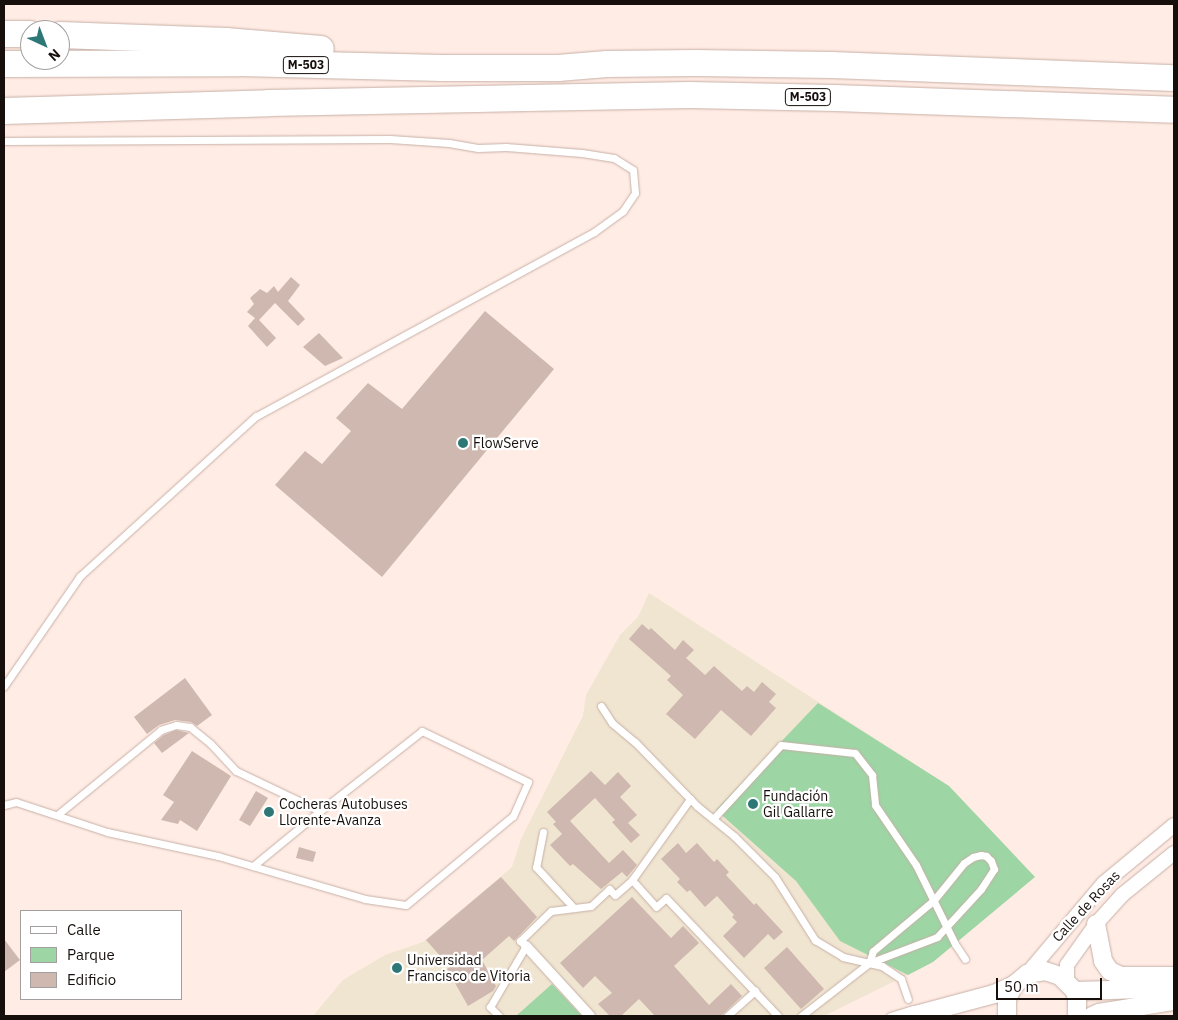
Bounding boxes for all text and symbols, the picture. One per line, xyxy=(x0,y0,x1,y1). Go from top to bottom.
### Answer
north arrow xyxy=(20,20,70,70)
text: N xyxy=(45,45,64,65)
road number: M-503 xyxy=(282,56,330,74)
road number: M-503 xyxy=(784,88,832,106)
place label: FlowServe xyxy=(473,435,539,451)
marker: FlowServe xyxy=(457,437,469,449)
place label: Fundación Gil Gallarre xyxy=(763,788,833,820)
place label: Cocheras Autobuses Llorente-Avanza xyxy=(279,796,408,829)
marker: Fundación Gil Gallarre xyxy=(747,798,759,810)
marker: Cocheras Autobuses Llorente-Avanza xyxy=(263,806,275,818)
street label: Calle de Rosas xyxy=(1049,867,1123,945)
legend xyxy=(20,910,182,1000)
text: Calle xyxy=(67,920,101,939)
text: Parque xyxy=(67,945,115,964)
place label: Universidad Francisco de Vitoria xyxy=(407,952,530,984)
marker: Universidad Francisco de Vitoria xyxy=(391,962,403,974)
scale bar xyxy=(998,968,1104,1000)
text: Edificio xyxy=(67,970,116,989)
text: 50 m xyxy=(1004,977,1039,996)

